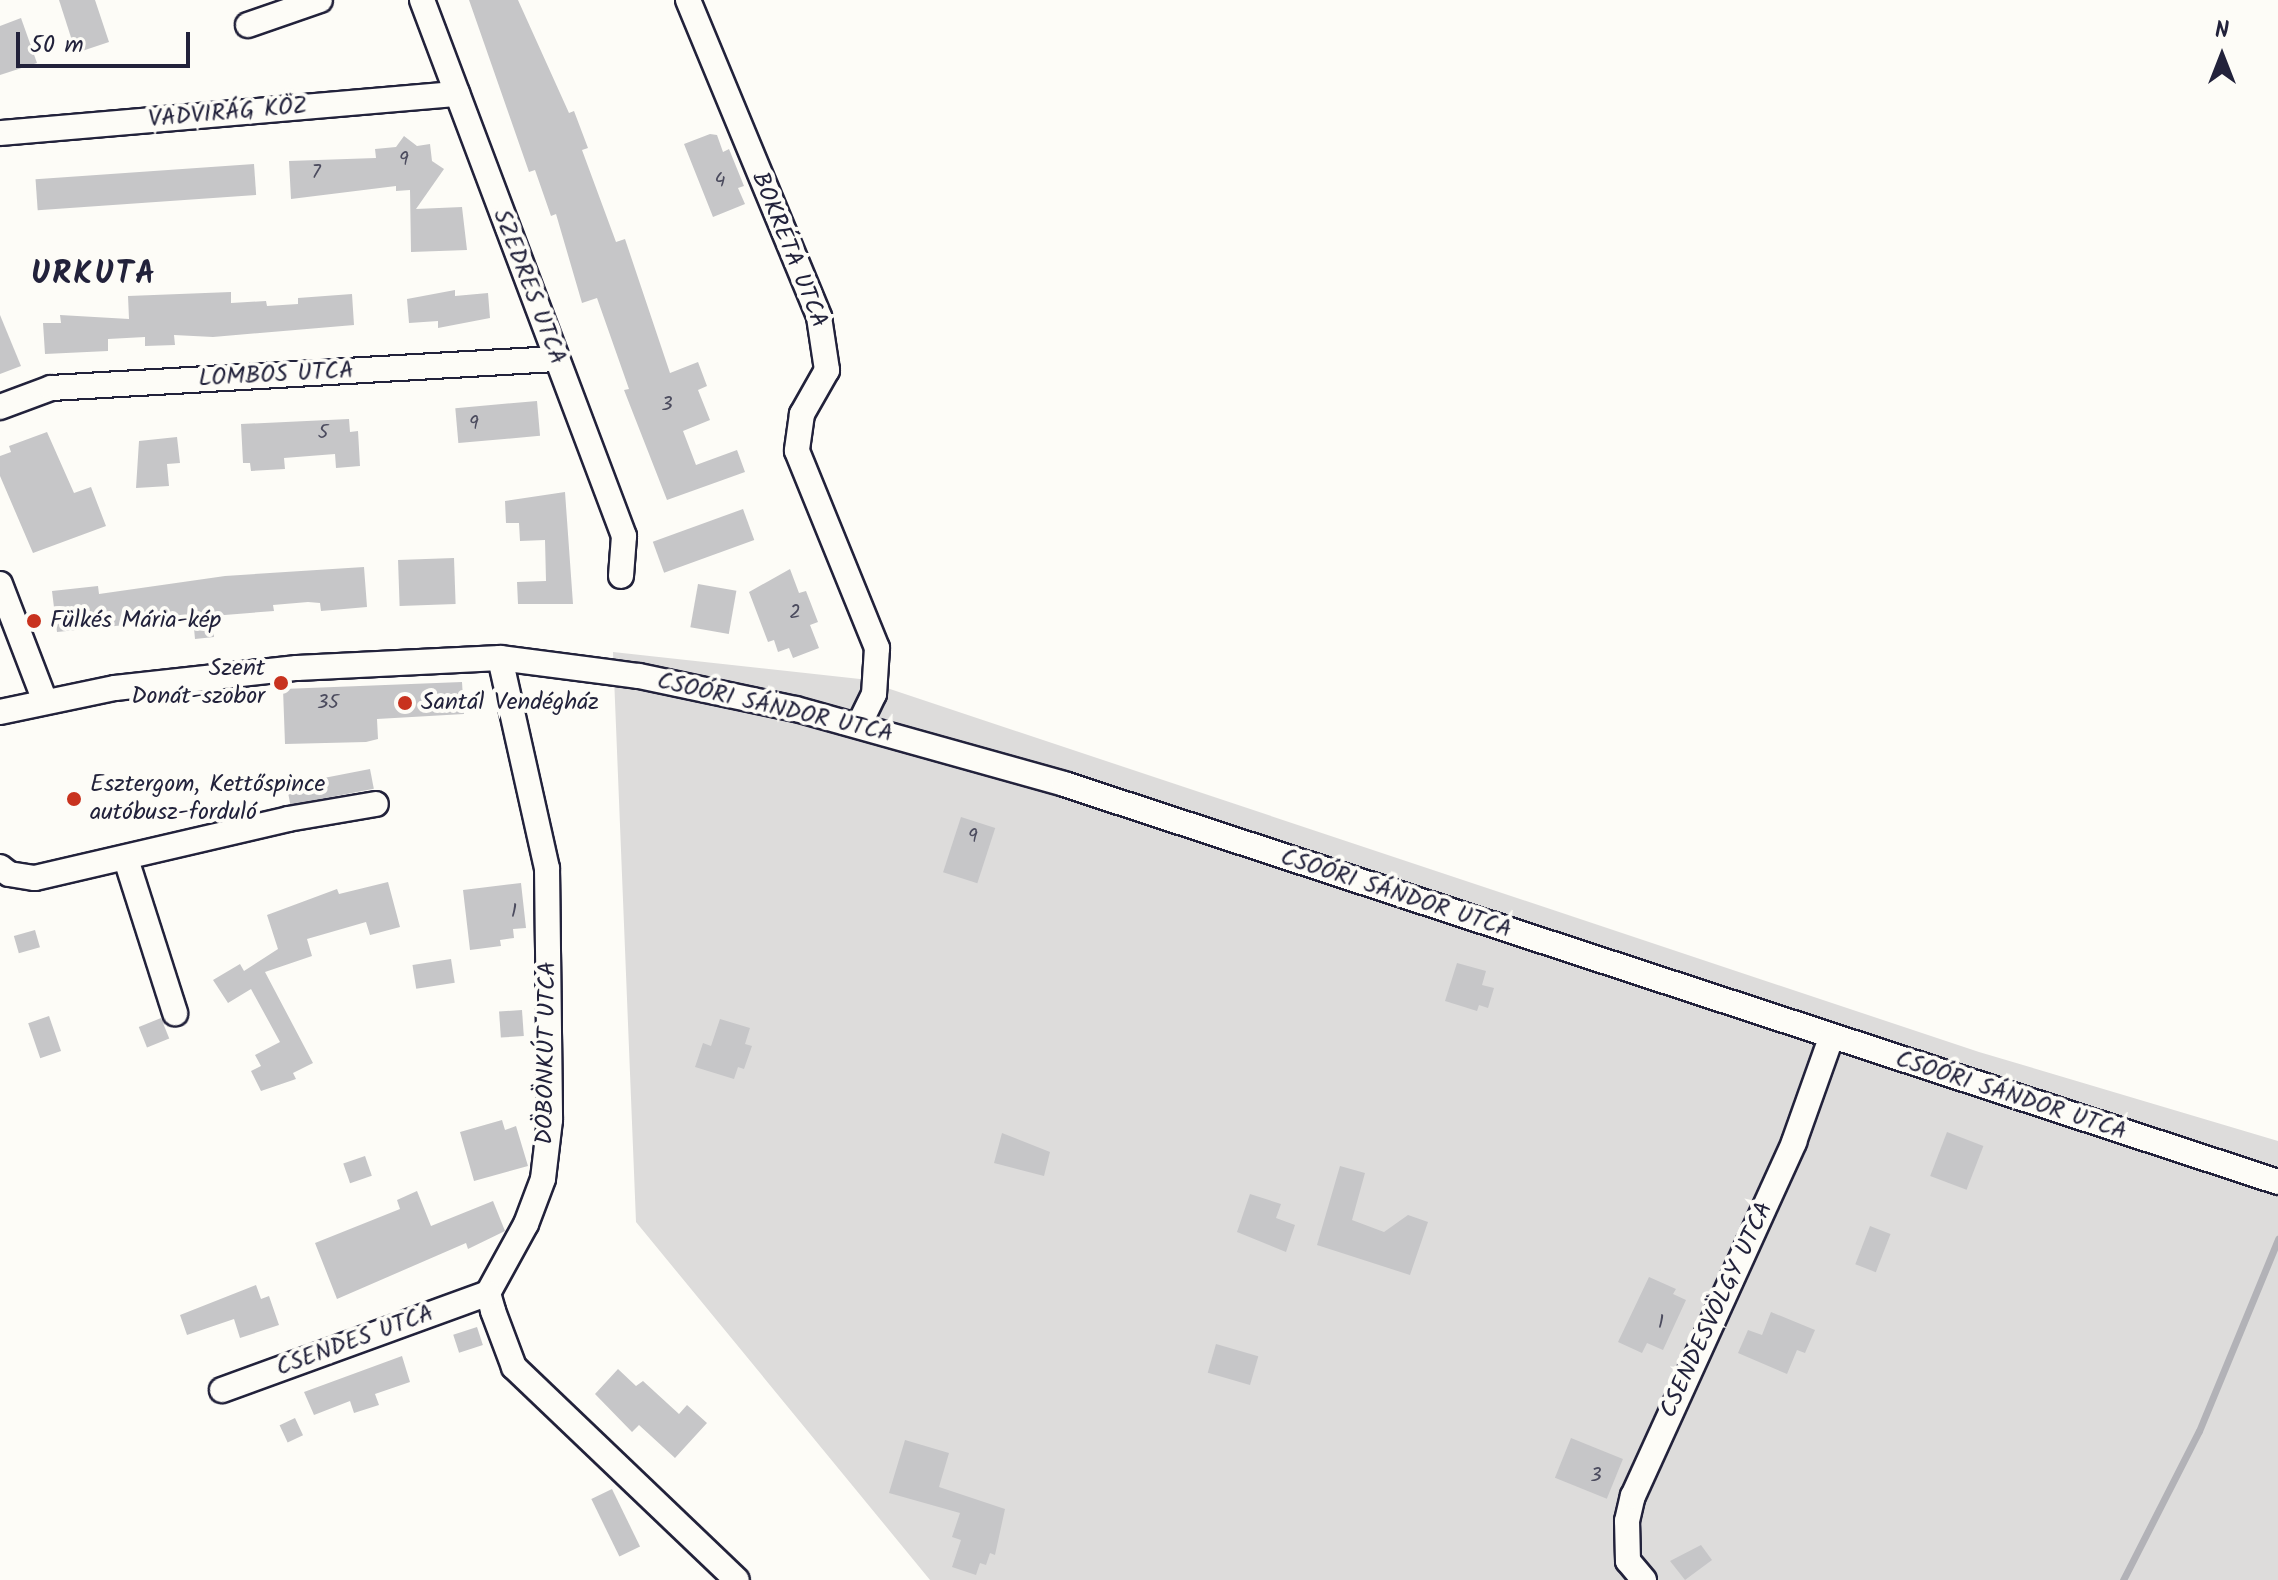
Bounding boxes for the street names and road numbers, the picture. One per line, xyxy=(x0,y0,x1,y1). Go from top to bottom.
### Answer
street label: VADVIRÁG KÖZ xyxy=(147,92,309,134)
street label: BOKRÉTA UTCA xyxy=(745,168,833,332)
street label: SZEDRES UTCA xyxy=(486,205,572,369)
street label: LOMBOS UTCA xyxy=(198,357,354,393)
street label: CSOÓRI SÁNDOR UTCA xyxy=(654,667,896,749)
street label: CSOÓRI SÁNDOR UTCA xyxy=(1277,843,1515,945)
street label: DÖBÖNKÚT UTCA xyxy=(531,961,563,1145)
street label: CSOÓRI SÁNDOR UTCA xyxy=(1892,1045,2130,1147)
street label: CSENDESVÖLGY UTCA xyxy=(1654,1198,1780,1422)
street label: CSENDES UTCA xyxy=(272,1299,438,1383)

